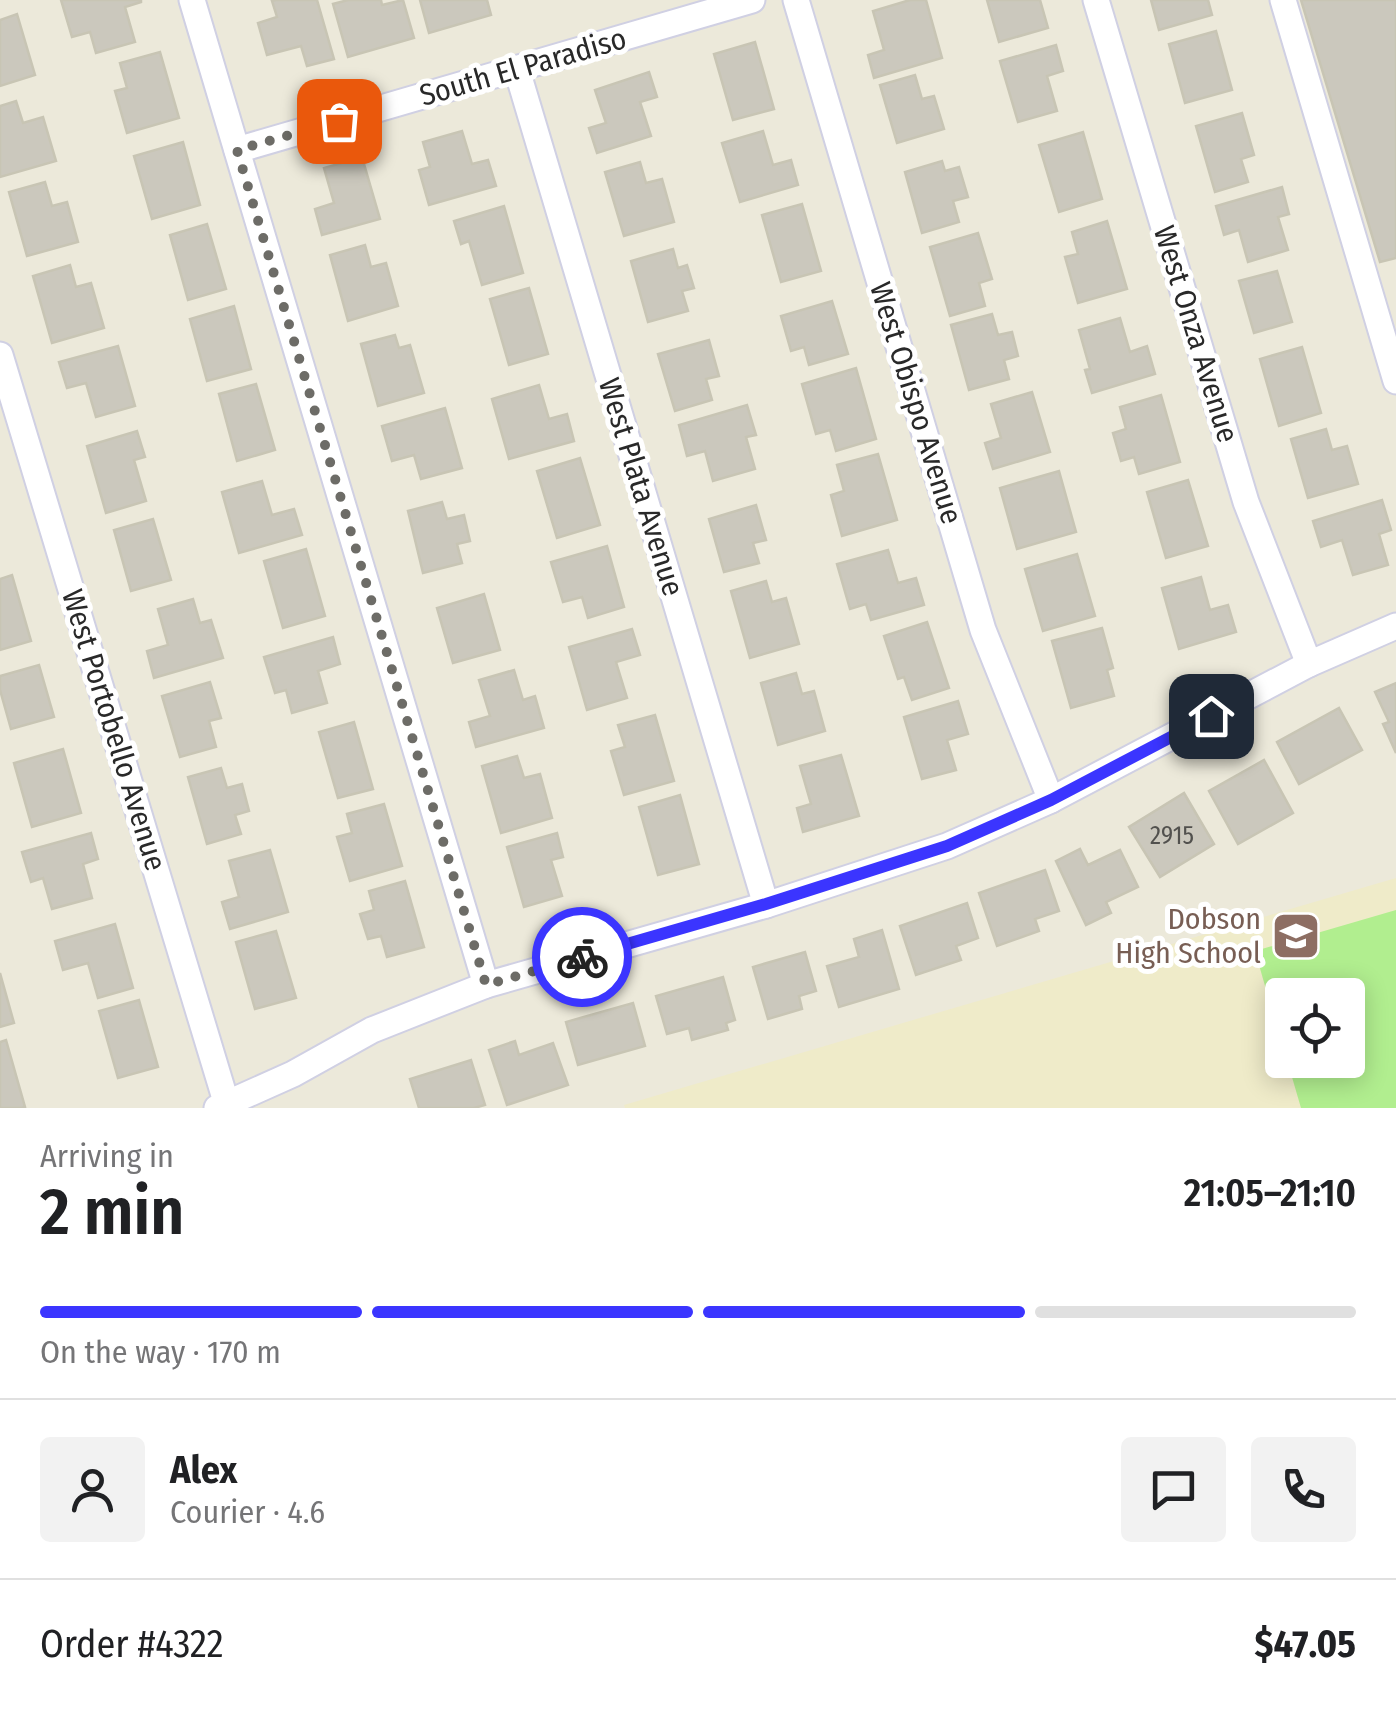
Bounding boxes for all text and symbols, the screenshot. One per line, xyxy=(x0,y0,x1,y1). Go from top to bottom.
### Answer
street label: South El Paradiso xyxy=(416,20,630,114)
pin xyxy=(297,79,382,164)
icon: bag xyxy=(312,94,367,149)
street label: West Onza Avenue xyxy=(1146,221,1246,447)
street label: West Obispo Avenue xyxy=(862,278,970,528)
street label: West Plata Avenue xyxy=(591,374,691,600)
street label: West Portobello Avenue xyxy=(54,585,174,875)
pin xyxy=(1169,674,1254,759)
icon: home xyxy=(1184,689,1239,744)
house number: 2915 xyxy=(1150,821,1194,851)
place label: Dobson High School xyxy=(1115,901,1261,971)
courier xyxy=(532,907,632,1007)
school or university icon: Dobson High School xyxy=(1270,910,1322,962)
icon: bike xyxy=(555,930,610,985)
map controls xyxy=(1265,978,1365,1078)
button: locate xyxy=(1265,978,1365,1078)
text: Arriving in xyxy=(40,1137,174,1175)
text: 21:05–21:10 xyxy=(1184,1170,1356,1216)
text: 2 min xyxy=(40,1173,184,1251)
text: On the way · 170 m xyxy=(40,1333,281,1371)
button: person xyxy=(40,1437,145,1542)
button: chat xyxy=(1121,1437,1226,1542)
button: phone xyxy=(1251,1437,1356,1542)
text: Alex xyxy=(170,1447,237,1493)
text: Courier · 4.6 xyxy=(170,1493,325,1531)
text: Order #4322 xyxy=(40,1621,224,1667)
text: $47.05 xyxy=(1255,1621,1356,1667)

